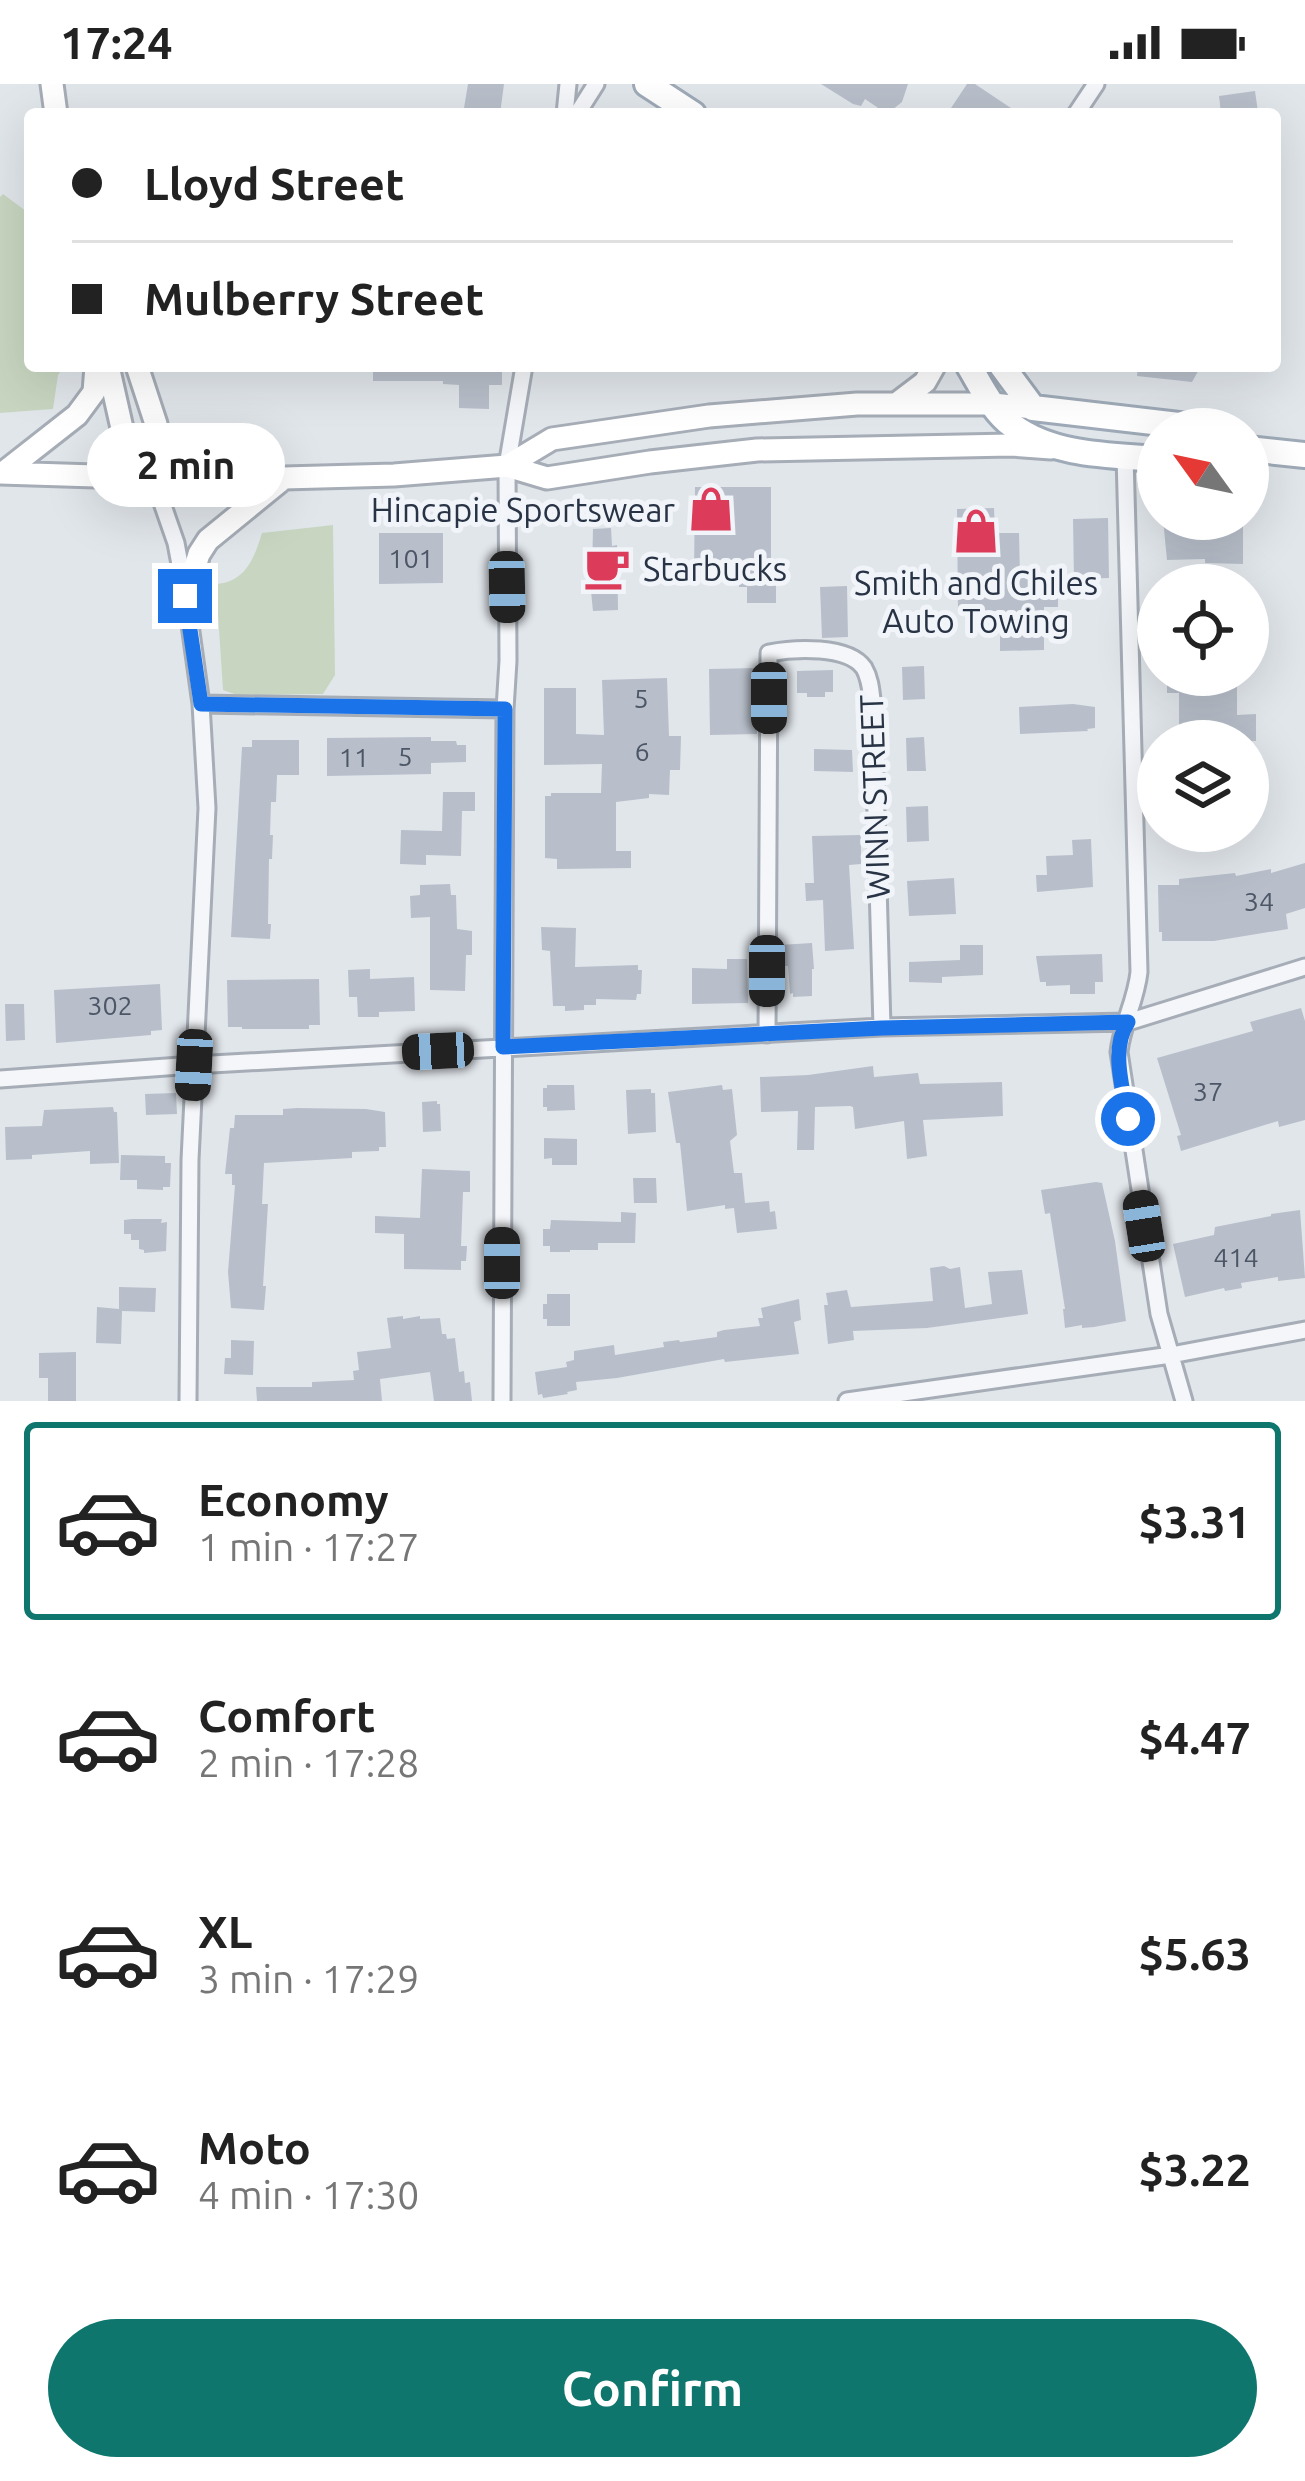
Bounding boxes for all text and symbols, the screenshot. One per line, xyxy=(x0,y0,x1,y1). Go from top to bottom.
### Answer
text: 17:24 xyxy=(60,17,173,68)
text: Lloyd Street xyxy=(144,158,404,209)
text: Mulberry Street xyxy=(144,273,484,324)
north arrow xyxy=(1137,408,1269,540)
map controls xyxy=(1137,408,1269,852)
callout: 2 min xyxy=(86,422,284,506)
text: 2 min xyxy=(137,443,235,486)
shop icon: Hincapie Sportswear xyxy=(686,484,736,534)
place label: Hincapie Sportswear xyxy=(371,491,675,528)
shop icon: Smith and Chiles Auto Towing xyxy=(951,506,1001,556)
house number: 101 xyxy=(388,543,434,573)
cafe icon: Starbucks xyxy=(582,543,632,593)
place label: Starbucks xyxy=(643,550,787,587)
car xyxy=(488,551,526,623)
place label: Smith and Chiles Auto Towing xyxy=(854,564,1098,639)
button: locate xyxy=(1137,564,1269,696)
route end xyxy=(158,569,212,623)
car xyxy=(751,662,787,734)
house number: 5 xyxy=(633,683,649,713)
street label: WINN STREET xyxy=(852,694,896,900)
button: layers xyxy=(1137,720,1269,852)
house number: 6 xyxy=(634,736,650,766)
house number: 5 xyxy=(397,741,413,771)
house number: 11 xyxy=(339,742,369,772)
house number: 34 xyxy=(1244,886,1274,916)
car xyxy=(749,935,785,1007)
house number: 302 xyxy=(87,990,133,1020)
car xyxy=(174,1028,214,1102)
car xyxy=(401,1031,475,1071)
house number: 37 xyxy=(1193,1076,1223,1106)
route start xyxy=(1101,1092,1155,1146)
car xyxy=(1121,1188,1167,1264)
car xyxy=(484,1227,520,1299)
house number: 414 xyxy=(1213,1242,1259,1272)
icon: car xyxy=(54,1467,162,1575)
text: Economy xyxy=(198,1474,389,1525)
text: $3.31 xyxy=(1138,1496,1251,1547)
text: 1 min · 17:27 xyxy=(198,1525,419,1568)
icon: car xyxy=(54,1683,162,1791)
text: Comfort xyxy=(198,1690,375,1741)
text: $4.47 xyxy=(1138,1712,1251,1763)
text: 2 min · 17:28 xyxy=(198,1741,419,1784)
icon: car xyxy=(54,1899,162,2007)
text: XL xyxy=(198,1906,252,1957)
text: $5.63 xyxy=(1138,1928,1251,1979)
text: 3 min · 17:29 xyxy=(198,1957,419,2000)
icon: car xyxy=(54,2115,162,2223)
text: Moto xyxy=(198,2122,311,2173)
text: $3.22 xyxy=(1138,2144,1251,2195)
text: 4 min · 17:30 xyxy=(198,2173,419,2216)
button: Confirm xyxy=(48,2319,1257,2457)

